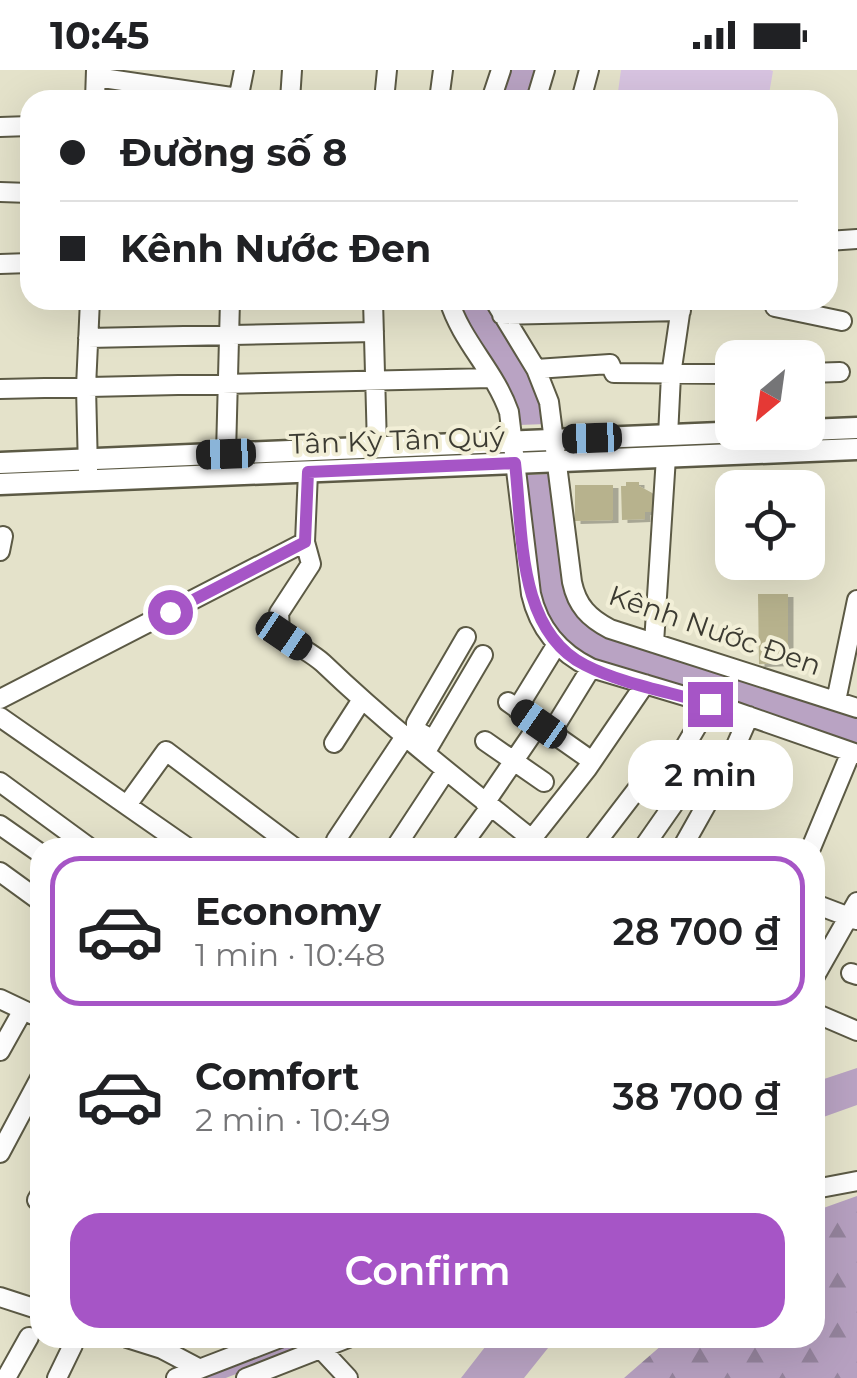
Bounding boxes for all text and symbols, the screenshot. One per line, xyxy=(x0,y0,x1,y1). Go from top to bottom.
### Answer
text: 10:45 xyxy=(50,12,149,59)
text: Đường số 8 xyxy=(120,129,347,176)
text: Kênh Nước Đen xyxy=(120,225,431,272)
north arrow xyxy=(715,340,825,450)
map controls xyxy=(715,340,825,580)
street label: Tân Kỳ Tân Quý xyxy=(289,419,506,461)
car xyxy=(561,422,623,454)
car xyxy=(195,438,257,470)
button: locate xyxy=(715,470,825,580)
street label: Kênh Nước Đen xyxy=(604,578,826,682)
route start xyxy=(148,590,193,635)
car xyxy=(251,607,317,665)
route end xyxy=(688,682,733,727)
car xyxy=(506,695,572,753)
callout: 2 min xyxy=(628,739,792,809)
text: 2 min xyxy=(664,755,757,794)
icon: car xyxy=(75,886,165,976)
text: Economy xyxy=(195,888,381,935)
text: 28 700 ₫ xyxy=(613,908,780,955)
text: 1 min · 10:48 xyxy=(195,935,385,974)
icon: car xyxy=(75,1051,165,1141)
text: Comfort xyxy=(195,1053,359,1100)
text: 38 700 ₫ xyxy=(613,1073,780,1120)
text: 2 min · 10:49 xyxy=(195,1100,391,1139)
button: Confirm xyxy=(70,1213,785,1328)

